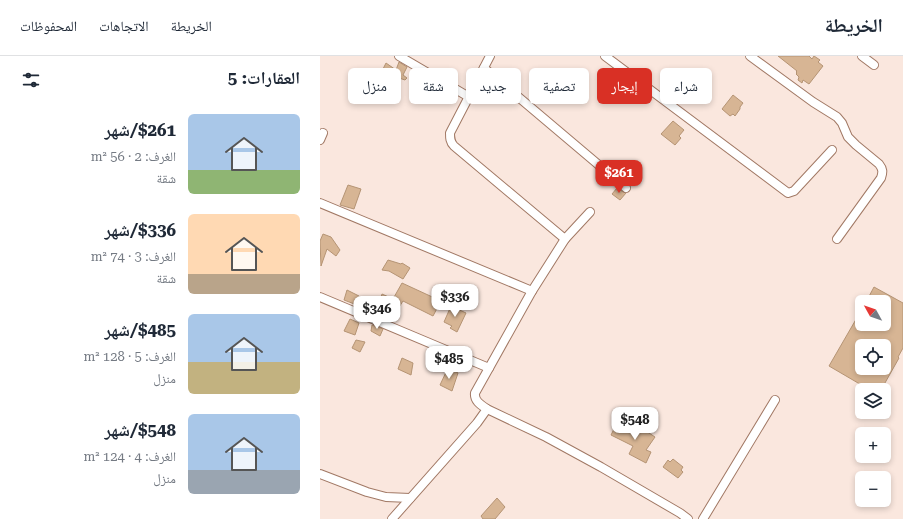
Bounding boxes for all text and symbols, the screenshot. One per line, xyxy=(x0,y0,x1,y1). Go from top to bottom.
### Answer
text: الخريطة xyxy=(825,14,883,37)
text: المحفوظات xyxy=(20,18,77,34)
text: الاتجاهات xyxy=(99,18,149,34)
text: الخريطة xyxy=(171,18,212,34)
text: العقارات: 5 xyxy=(228,68,300,88)
chip: منزل xyxy=(348,68,401,104)
chip: شقة xyxy=(409,68,458,104)
chip: جديد xyxy=(466,68,521,104)
chip: تصفية xyxy=(529,68,589,104)
chip: إيجار xyxy=(597,68,652,104)
chip: شراء xyxy=(660,68,712,104)
icon: filters xyxy=(20,69,42,91)
text: $261/شهر xyxy=(105,120,176,140)
icon: home xyxy=(220,130,268,178)
text: الغرف: 2 · 56 m² xyxy=(91,149,176,164)
pin: $261 xyxy=(595,160,643,194)
text: $261 xyxy=(604,165,634,180)
text: شقة xyxy=(157,171,176,186)
text: $336/شهر xyxy=(105,220,176,240)
icon: home xyxy=(220,230,268,278)
text: الغرف: 3 · 74 m² xyxy=(91,249,176,264)
text: شقة xyxy=(157,271,176,286)
pin: $336 xyxy=(431,284,479,318)
text: $336 xyxy=(440,289,470,304)
north arrow xyxy=(855,295,891,331)
map controls xyxy=(855,295,891,507)
pin: $346 xyxy=(353,296,401,330)
text: $346 xyxy=(362,301,392,316)
text: $485/شهر xyxy=(105,320,176,340)
icon: home xyxy=(220,330,268,378)
button: locate xyxy=(855,339,891,375)
pin: $485 xyxy=(425,346,473,380)
text: الغرف: 5 · 128 m² xyxy=(83,349,176,364)
text: $485 xyxy=(434,351,464,366)
text: منزل xyxy=(153,371,176,386)
button: layers xyxy=(855,383,891,419)
pin: $548 xyxy=(611,407,659,441)
text: $548 xyxy=(620,412,650,427)
text: $548/شهر xyxy=(105,420,176,440)
button: + xyxy=(855,427,891,463)
icon: home xyxy=(220,430,268,478)
text: الغرف: 4 · 124 m² xyxy=(83,449,176,464)
text: منزل xyxy=(153,471,176,486)
button: − xyxy=(855,471,891,507)

